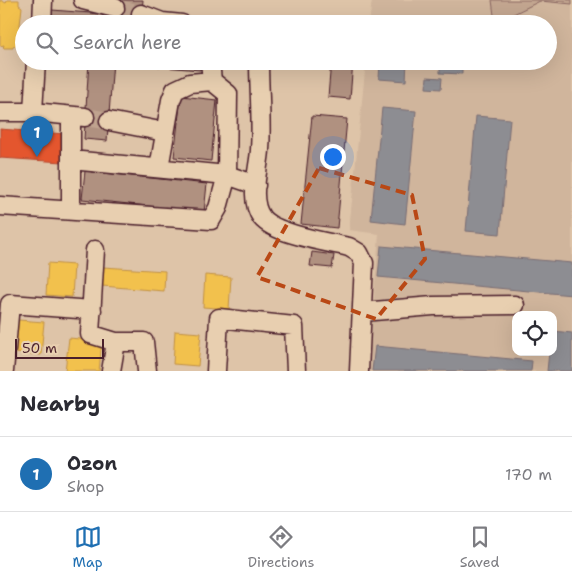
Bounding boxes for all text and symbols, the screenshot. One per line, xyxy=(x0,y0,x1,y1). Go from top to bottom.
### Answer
search box xyxy=(15,15,557,70)
icon: search xyxy=(33,29,61,57)
text: Search here xyxy=(73,30,182,55)
pin: 1 xyxy=(21,116,53,157)
your location xyxy=(320,144,346,170)
map controls xyxy=(512,311,557,356)
button: locate xyxy=(512,311,557,356)
scale bar xyxy=(15,336,104,359)
text: 50 m xyxy=(22,339,57,357)
text: Nearby xyxy=(20,390,100,418)
text: Ozon xyxy=(67,451,117,476)
text: 1 xyxy=(32,464,40,485)
text: 170 m xyxy=(505,464,552,485)
text: Shop xyxy=(67,476,104,497)
tab: Map xyxy=(73,523,103,571)
tab: Directions xyxy=(248,523,314,571)
tab: Saved xyxy=(460,523,499,571)

